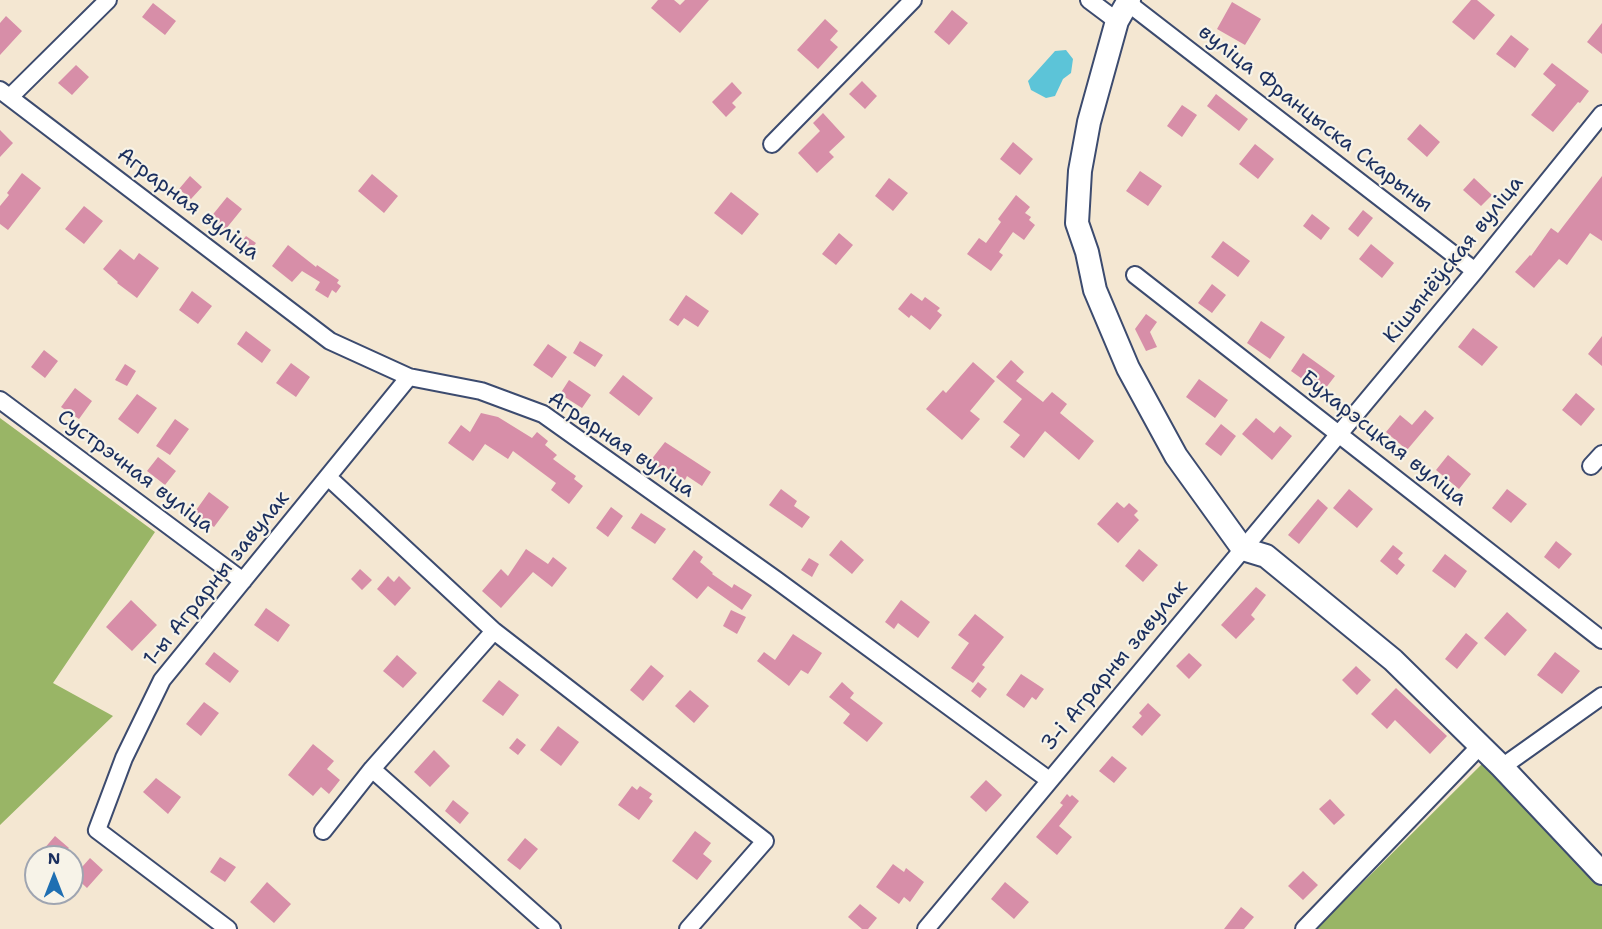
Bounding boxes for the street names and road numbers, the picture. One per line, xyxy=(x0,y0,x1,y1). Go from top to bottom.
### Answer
street label: вуліца Францыска Скарыны xyxy=(1193,20,1437,218)
street label: Аграрная вуліца xyxy=(112,142,264,266)
street label: Кішынёўская вуліца xyxy=(1379,171,1529,349)
street label: Бухарэсцкая вуліца xyxy=(1295,366,1471,512)
street label: Аграрная вуліца xyxy=(543,387,699,503)
street label: Сустрэчная вуліца xyxy=(52,405,218,539)
street label: 1-ы Аграрны завулак xyxy=(139,486,295,672)
street label: 3-і Аграрны завулак xyxy=(1036,576,1194,756)

